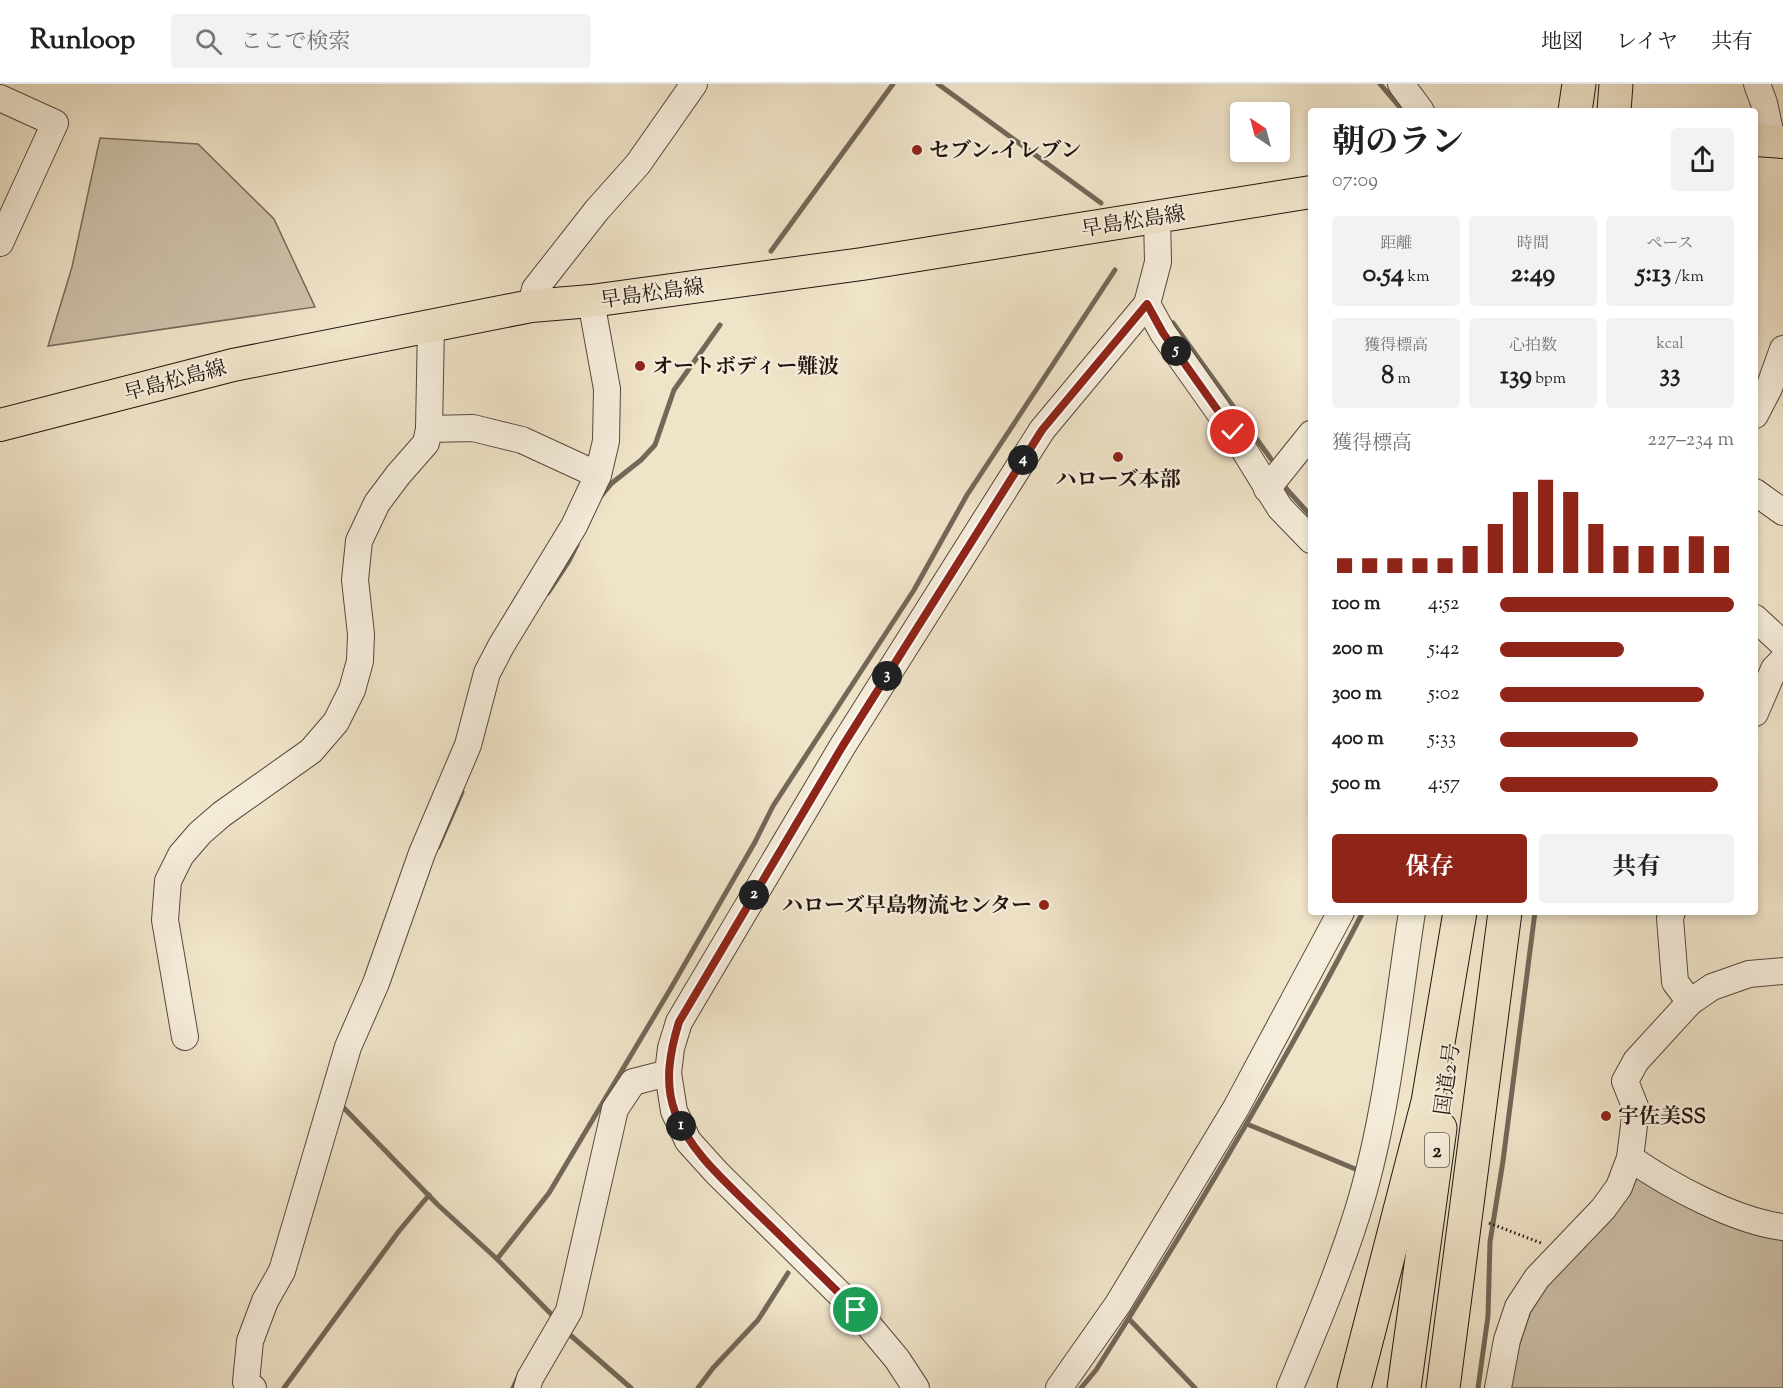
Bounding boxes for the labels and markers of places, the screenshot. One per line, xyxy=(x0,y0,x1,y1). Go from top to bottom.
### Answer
place label: セブン-イレブン xyxy=(929,137,1081,167)
marker: セブン-イレブン xyxy=(910,143,924,157)
pin: 5 xyxy=(1161,336,1191,366)
place label: オートボディー難波 xyxy=(652,353,839,383)
marker: オートボディー難波 xyxy=(633,359,647,373)
pin xyxy=(1207,406,1258,457)
pin: 4 xyxy=(1008,445,1038,475)
marker: ハローズ本部 xyxy=(1111,450,1125,464)
place label: ハローズ本部 xyxy=(1056,466,1180,496)
pin: 3 xyxy=(872,661,902,691)
pin: 2 xyxy=(739,880,769,910)
place label: ハローズ早島物流センター xyxy=(782,892,1032,922)
marker: ハローズ早島物流センター xyxy=(1037,898,1051,912)
place label: 宇佐美SS xyxy=(1618,1103,1706,1133)
marker: 宇佐美SS xyxy=(1599,1109,1613,1123)
pin: 1 xyxy=(666,1111,696,1141)
pin xyxy=(830,1284,881,1335)

